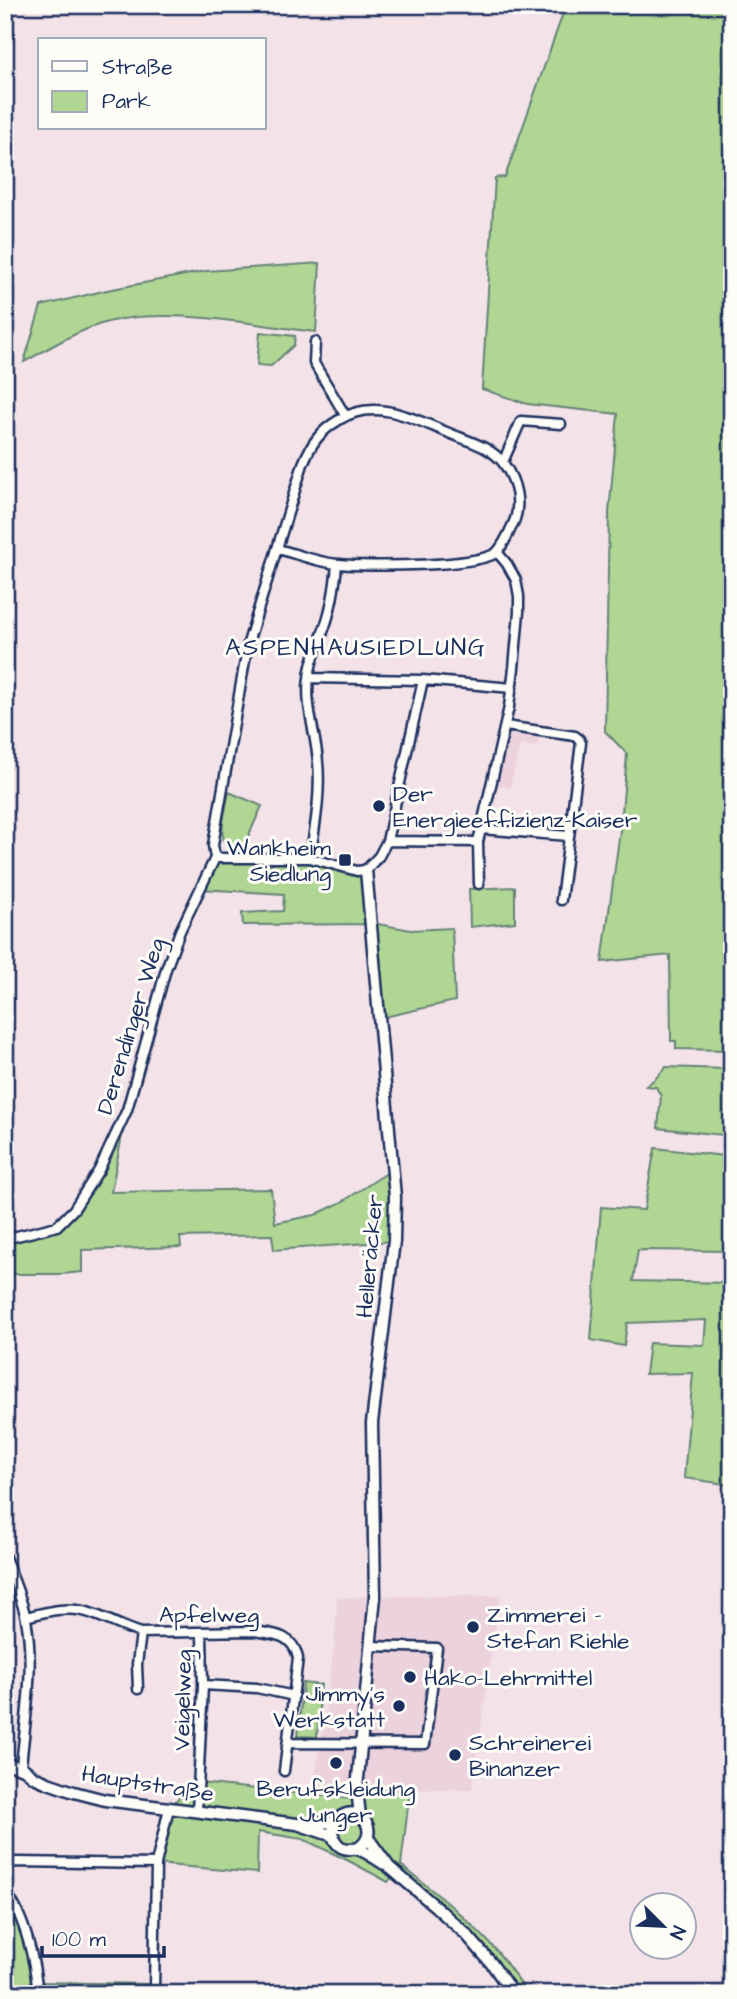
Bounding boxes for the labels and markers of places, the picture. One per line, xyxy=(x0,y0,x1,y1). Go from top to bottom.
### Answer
place label: Der Energieeffizienz-Kaiser xyxy=(393,778,638,837)
marker: Der Energieeffizienz-Kaiser xyxy=(371,798,387,814)
place label: Wankheim Siedlung xyxy=(227,832,331,891)
marker: Wankheim Siedlung xyxy=(337,852,353,868)
place label: Zimmerei - Stefan Riehle xyxy=(487,1599,629,1657)
marker: Zimmerei - Stefan Riehle xyxy=(465,1619,481,1635)
place label: Hako-Lehrmittel xyxy=(424,1662,592,1694)
marker: Hako-Lehrmittel xyxy=(402,1669,418,1685)
place label: Jimmy's Werkstatt xyxy=(273,1678,386,1736)
marker: Jimmy's Werkstatt xyxy=(391,1698,407,1714)
place label: Schreinerei Binanzer xyxy=(469,1727,591,1785)
marker: Schreinerei Binanzer xyxy=(447,1747,463,1763)
marker: Berufskleidung Junger xyxy=(328,1755,344,1771)
place label: Berufskleidung Junger xyxy=(257,1773,416,1832)

